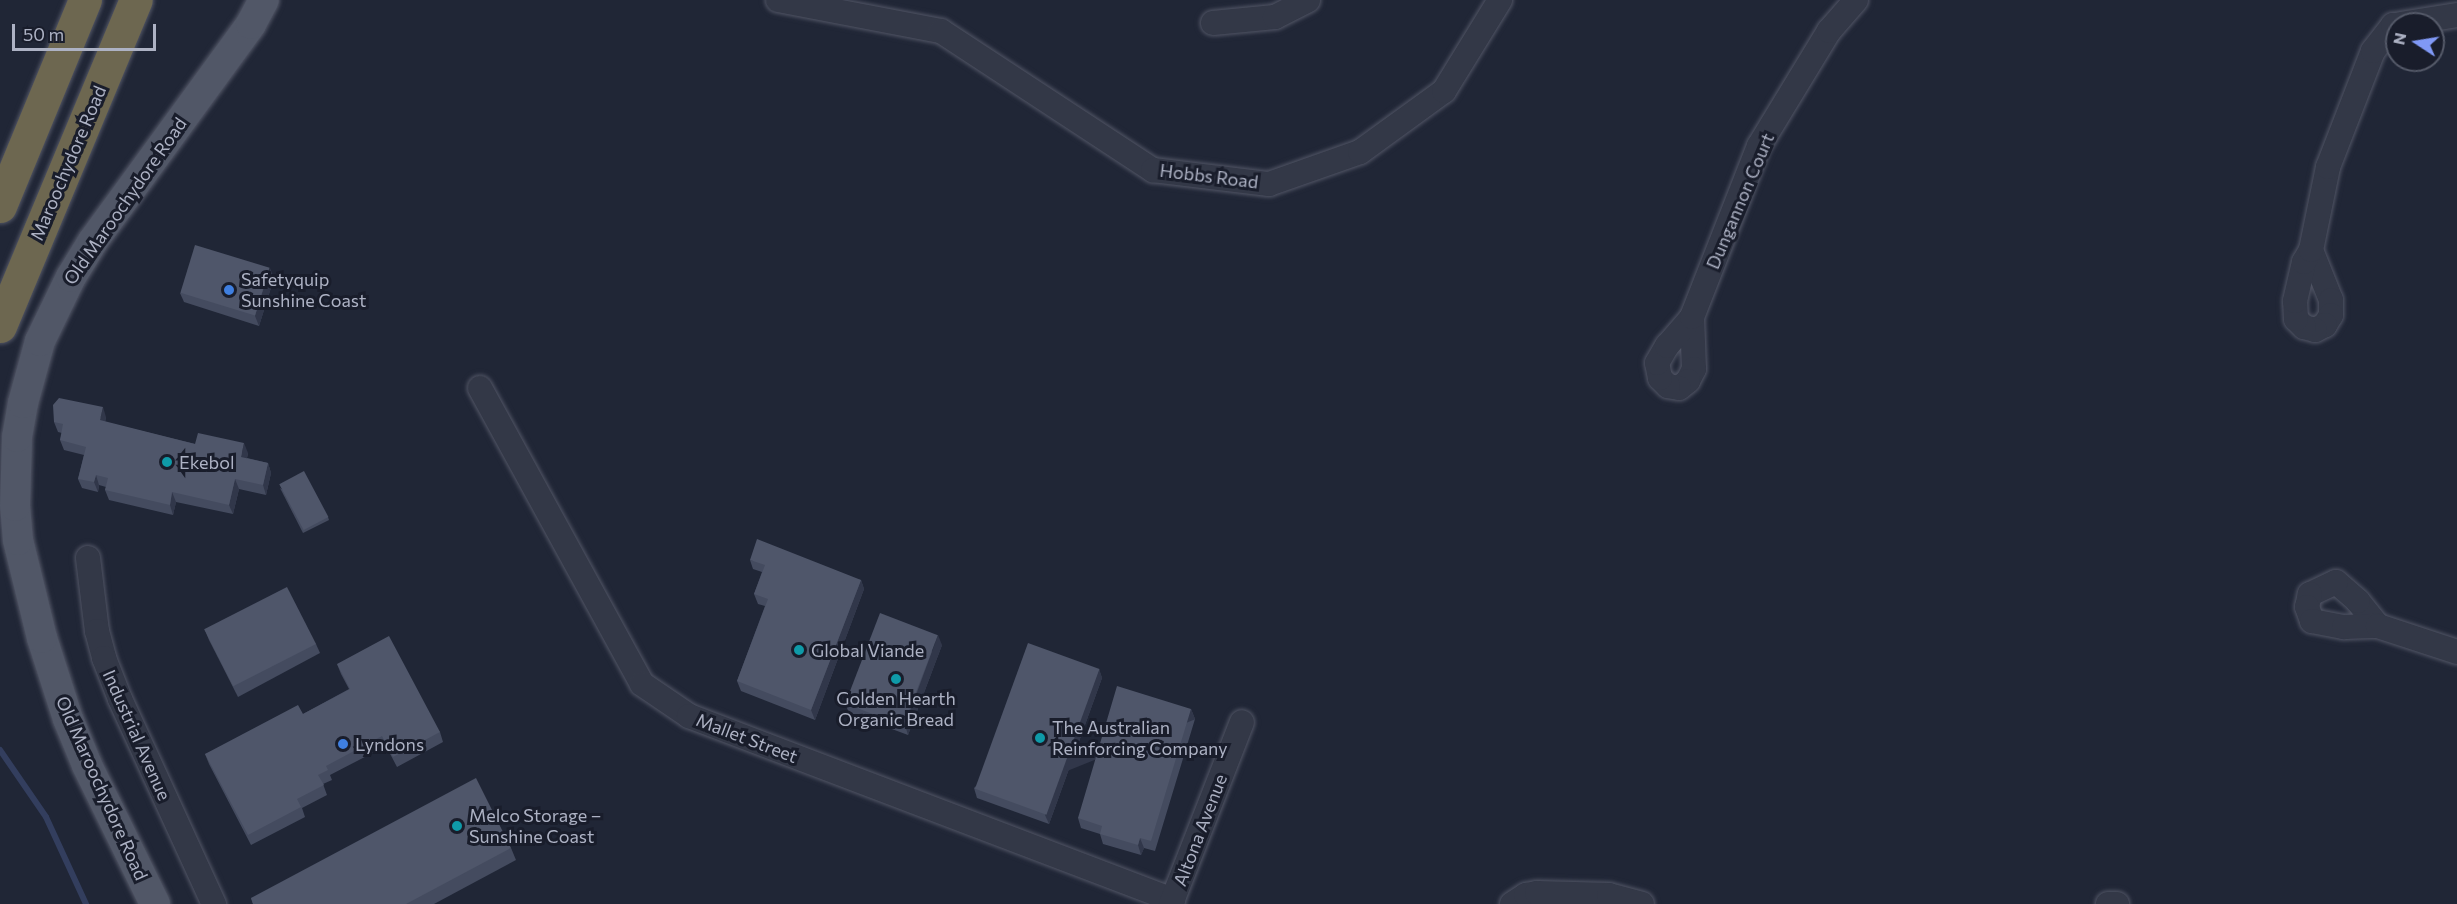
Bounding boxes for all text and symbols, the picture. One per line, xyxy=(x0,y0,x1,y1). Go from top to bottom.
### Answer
scale bar xyxy=(15,12,159,50)
north arrow xyxy=(2385,12,2445,72)
text: 50 m xyxy=(23,23,64,45)
text: N xyxy=(2388,31,2409,46)
street label: Maroochydore Road xyxy=(26,82,110,244)
street label: Old Maroochydore Road xyxy=(59,113,191,289)
street label: Dungannon Court xyxy=(1702,130,1778,272)
street label: Hobbs Road xyxy=(1159,159,1259,193)
place label: Safetyquip Sunshine Coast xyxy=(241,269,366,312)
marker: Safetyquip Sunshine Coast xyxy=(222,283,236,297)
place label: Ekebol xyxy=(179,451,234,473)
marker: Ekebol xyxy=(160,455,174,469)
place label: Global Viande xyxy=(811,639,924,661)
marker: Global Viande xyxy=(792,643,806,657)
street label: Industrial Avenue xyxy=(99,666,175,804)
marker: Golden Hearth Organic Bread xyxy=(889,672,903,686)
place label: Golden Hearth Organic Bread xyxy=(836,688,956,730)
street label: Old Maroochydore Road xyxy=(52,693,152,883)
street label: Mallet Street xyxy=(693,709,801,767)
place label: The Australian Reinforcing Company xyxy=(1052,717,1228,760)
marker: The Australian Reinforcing Company xyxy=(1033,731,1047,745)
place label: Lyndons xyxy=(355,733,424,755)
marker: Lyndons xyxy=(336,737,350,751)
street label: Altona Avenue xyxy=(1169,771,1231,889)
place label: Melco Storage – Sunshine Coast xyxy=(469,805,601,848)
marker: Melco Storage – Sunshine Coast xyxy=(450,819,464,833)

